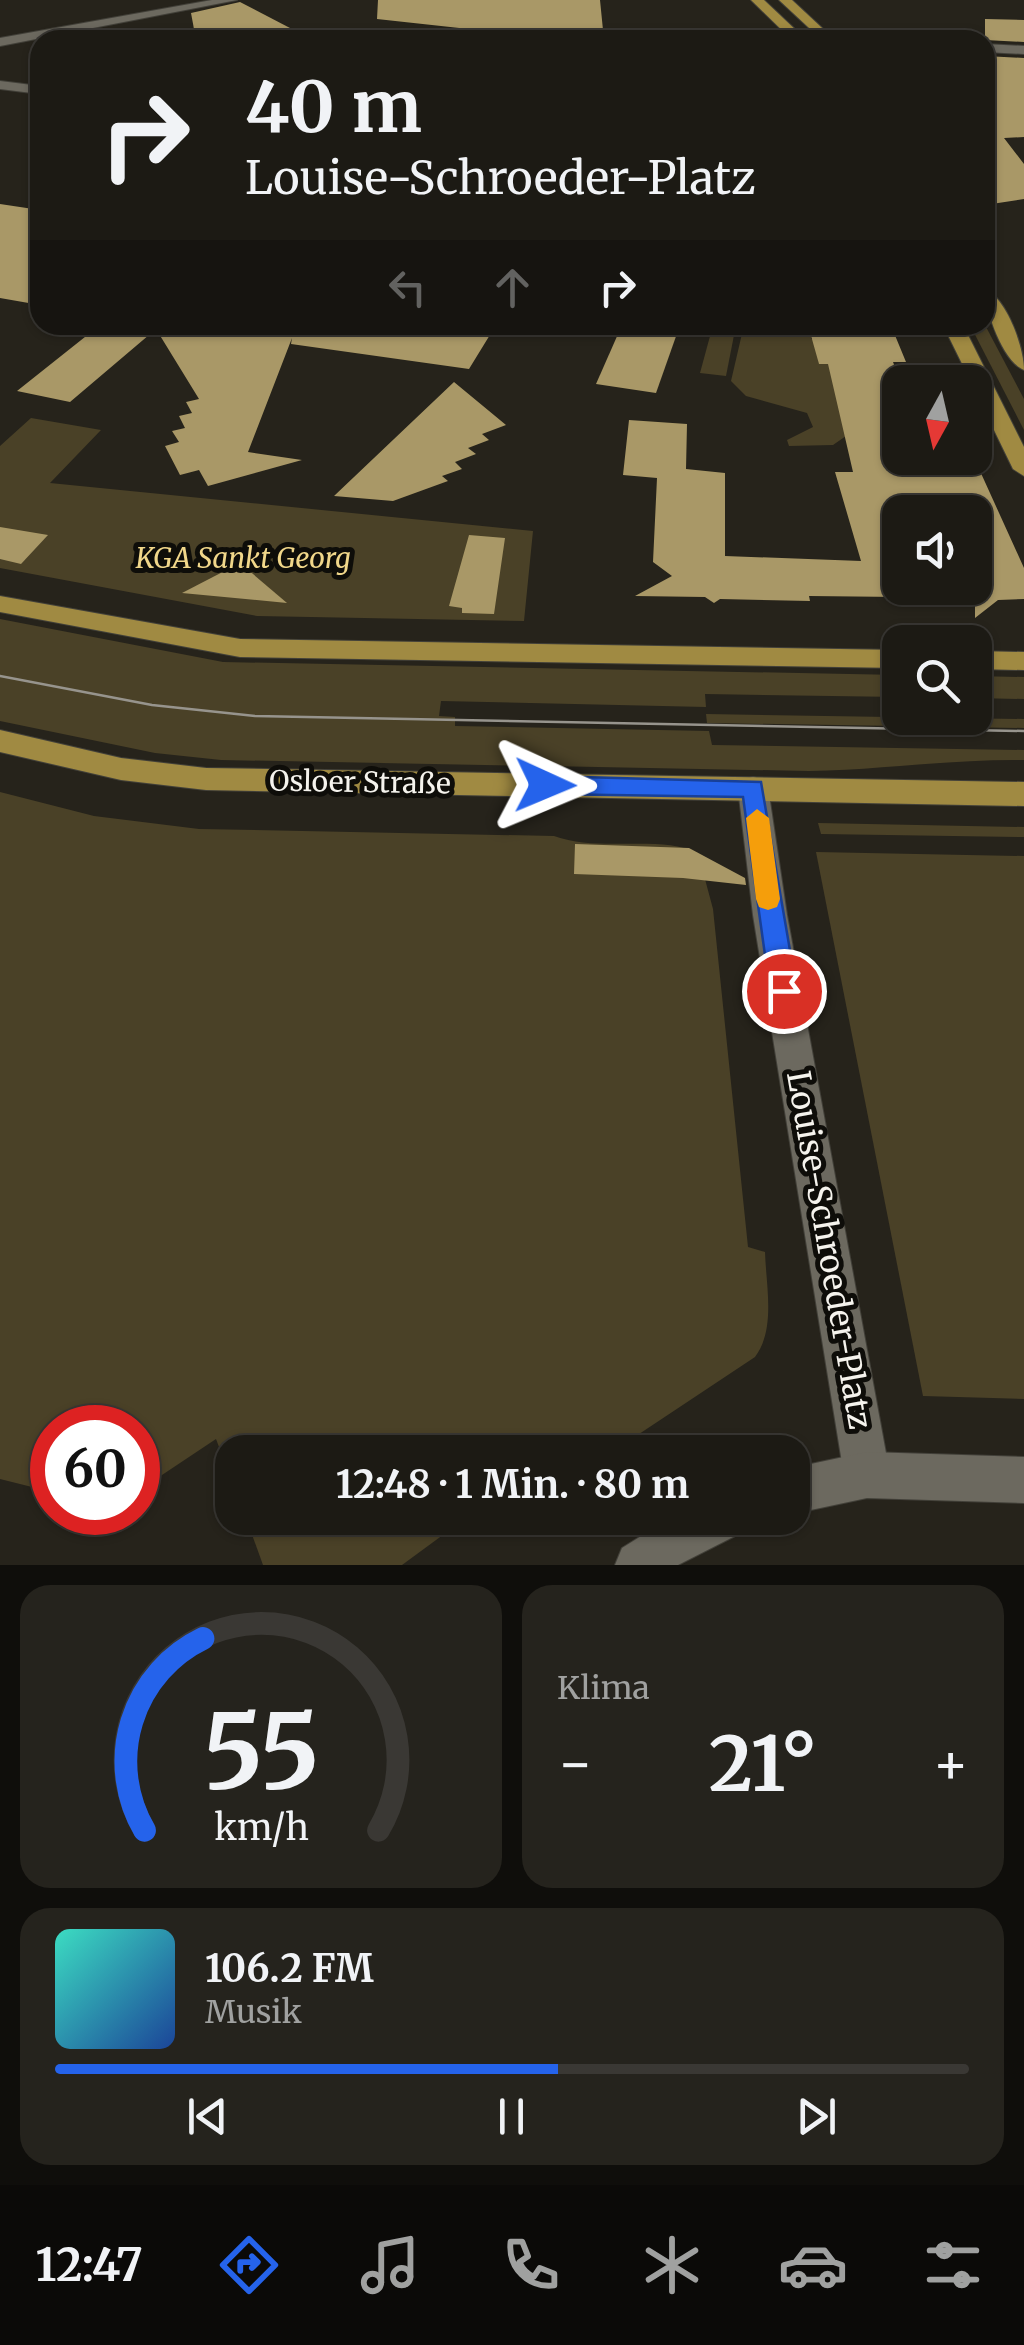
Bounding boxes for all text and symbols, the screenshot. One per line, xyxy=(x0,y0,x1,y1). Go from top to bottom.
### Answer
text: 40 m xyxy=(245,63,422,151)
icon: right xyxy=(80,70,210,200)
text: Louise-Schroeder-Platz xyxy=(245,150,755,206)
icon: left xyxy=(380,260,435,315)
icon: ahead xyxy=(485,260,540,315)
icon: right xyxy=(590,260,645,315)
north arrow xyxy=(882,365,992,475)
map controls xyxy=(882,365,992,735)
button: sound xyxy=(882,495,992,605)
park label: KGA Sankt Georg xyxy=(134,540,351,576)
button: search xyxy=(882,625,992,735)
position arrow xyxy=(493,733,597,837)
street label: Osloer Straße xyxy=(269,762,451,802)
pin xyxy=(742,949,827,1034)
icon: arrive xyxy=(757,964,812,1019)
street label: Louise-Schroeder-Platz xyxy=(778,1068,880,1432)
speed limit sign: 60 xyxy=(30,1405,160,1535)
text: 12:48 · 1 Min. · 80 m xyxy=(336,1461,689,1508)
text: Klima xyxy=(557,1668,650,1708)
text: 55 xyxy=(202,1686,320,1816)
text: 21° xyxy=(709,1717,817,1811)
text: − xyxy=(557,1729,594,1798)
text: + xyxy=(932,1729,969,1798)
text: km/h xyxy=(214,1805,308,1850)
text: 106.2 FM xyxy=(205,1945,374,1992)
text: Musik xyxy=(205,1992,302,2032)
icon: previous xyxy=(180,2089,235,2144)
icon: pause xyxy=(484,2089,539,2144)
icon: next xyxy=(789,2089,844,2144)
icon: directions xyxy=(214,2230,284,2300)
icon: music xyxy=(355,2230,425,2300)
icon: phone xyxy=(496,2230,566,2300)
icon: climate xyxy=(637,2230,707,2300)
icon: car xyxy=(778,2230,848,2300)
icon: filters xyxy=(918,2230,988,2300)
text: 12:47 xyxy=(35,2237,143,2293)

